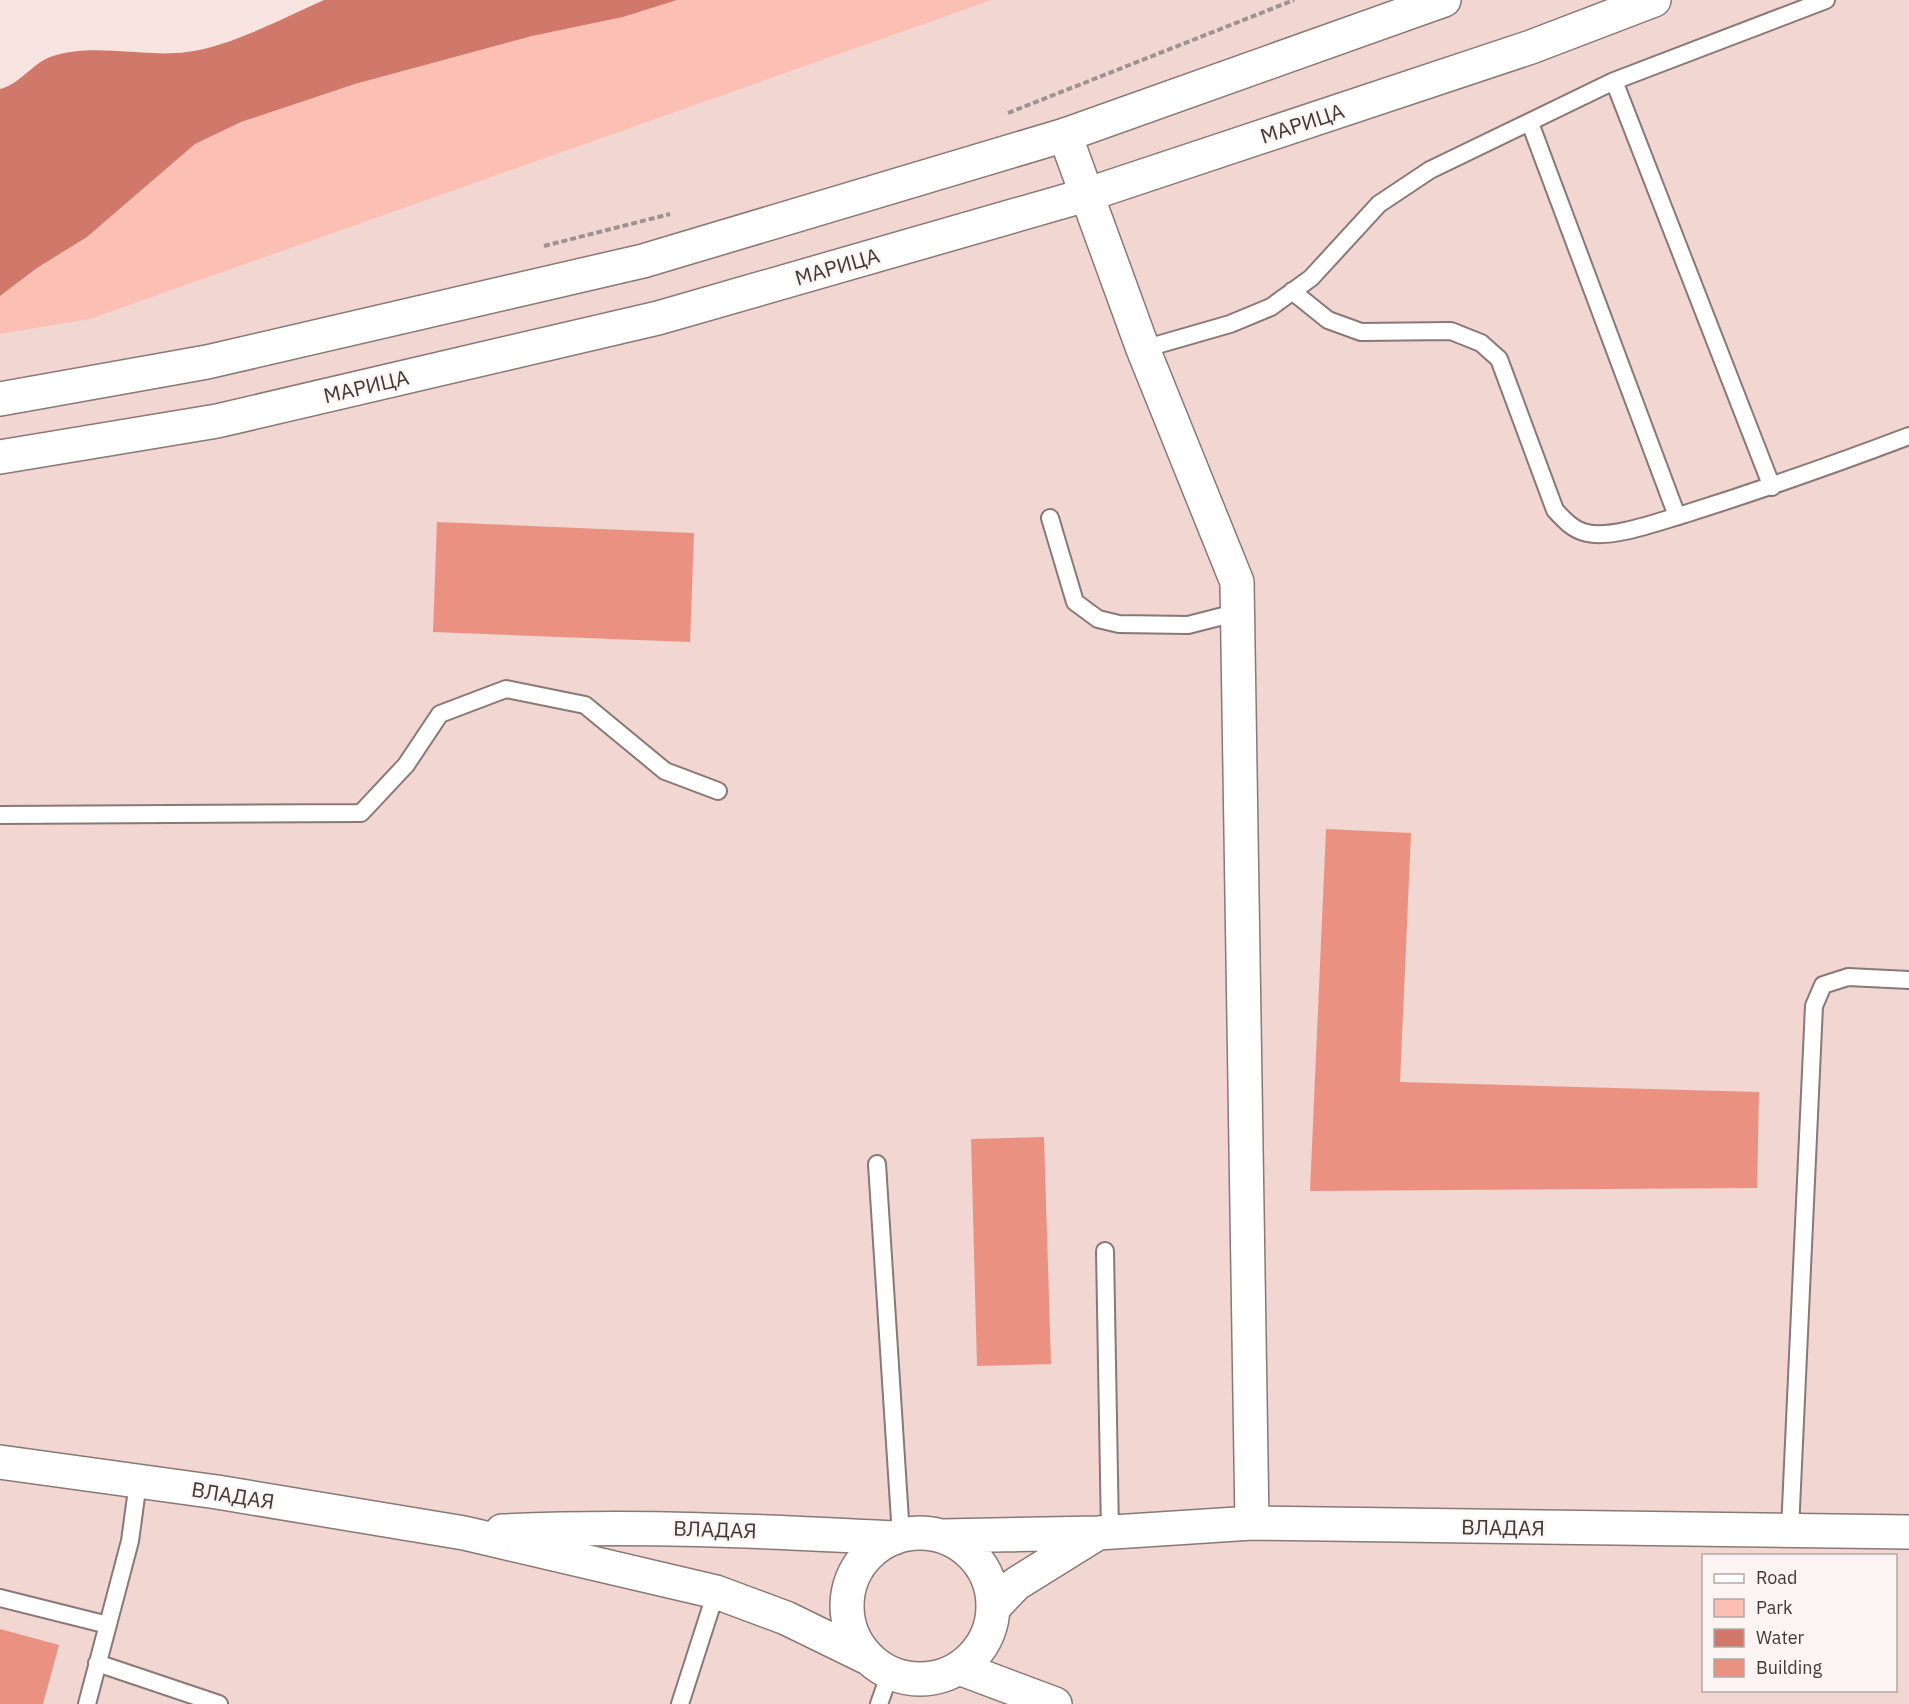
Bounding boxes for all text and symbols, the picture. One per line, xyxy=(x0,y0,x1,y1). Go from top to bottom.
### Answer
street label: МАРИЦА xyxy=(1256,96,1348,150)
street label: МАРИЦА xyxy=(791,241,883,291)
street label: МАРИЦА xyxy=(321,363,411,409)
street label: ВЛАДАЯ xyxy=(189,1475,277,1515)
street label: ВЛАДАЯ xyxy=(1461,1512,1545,1542)
street label: ВЛАДАЯ xyxy=(673,1514,757,1544)
legend xyxy=(1702,1554,1897,1692)
text: Road xyxy=(1756,1566,1797,1589)
text: Park xyxy=(1756,1596,1793,1619)
text: Water xyxy=(1756,1626,1805,1649)
text: Building xyxy=(1756,1656,1823,1679)

